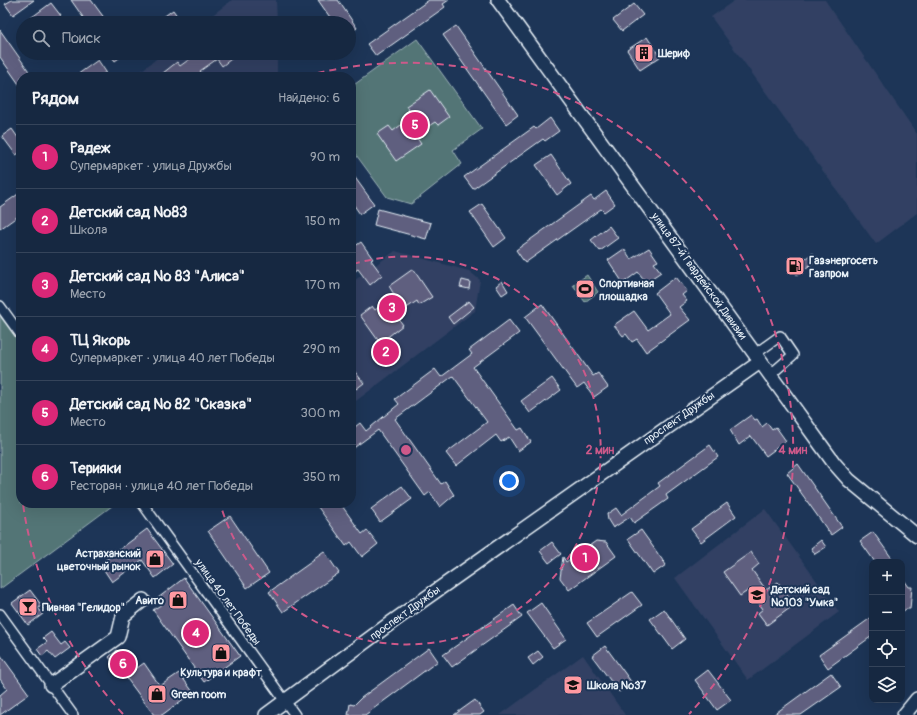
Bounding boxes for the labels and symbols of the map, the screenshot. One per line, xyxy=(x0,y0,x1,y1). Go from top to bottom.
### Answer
building icon: Шериф xyxy=(633,42,655,64)
place label: Шериф xyxy=(657,47,691,60)
pin: 5 xyxy=(402,110,428,140)
street label: улица 87-й Гвардейской Дивизии xyxy=(648,209,749,342)
place label: Газэнергосеть Газпром xyxy=(809,254,878,280)
fuel station icon: Газэнергосеть Газпром xyxy=(784,255,806,277)
place label: Спортивная площадка xyxy=(599,277,654,303)
sports icon: Спортивная площадка xyxy=(574,278,596,300)
pin: 3 xyxy=(379,293,405,323)
pin: 2 xyxy=(373,337,399,367)
street label: проспект Дружбы xyxy=(641,389,717,447)
centre of rings xyxy=(399,443,413,457)
text: 2 мин xyxy=(586,443,614,458)
text: 4 мин xyxy=(778,443,807,458)
your location xyxy=(499,471,519,491)
pin: 1 xyxy=(572,543,598,573)
place label: Астраханский цветочный рынок xyxy=(57,547,141,573)
shop icon: Астраханский цветочный рынок xyxy=(144,548,166,570)
street label: улица 40 лет Победы xyxy=(192,556,264,648)
street label: проспект Дружбы xyxy=(367,583,443,643)
place label: Детский сад №103 "Умка" xyxy=(770,583,838,609)
school or university icon: Детский сад №103 "Умка" xyxy=(746,584,768,606)
shop icon: Авито xyxy=(167,589,189,611)
place label: Авито xyxy=(135,594,164,607)
bar icon: Пивная "Гелидор" xyxy=(17,596,39,618)
place label: Пивная "Гелидор" xyxy=(42,601,125,614)
pin: 4 xyxy=(183,618,209,648)
shop icon: Культура и крафт xyxy=(210,642,232,664)
pin: 6 xyxy=(110,649,136,679)
place label: Культура и крафт xyxy=(180,666,262,679)
school or university icon: Школа №37 xyxy=(562,674,584,696)
place label: Школа №37 xyxy=(586,679,646,692)
shop icon: Green room xyxy=(146,683,168,705)
place label: Green room xyxy=(171,688,226,701)

